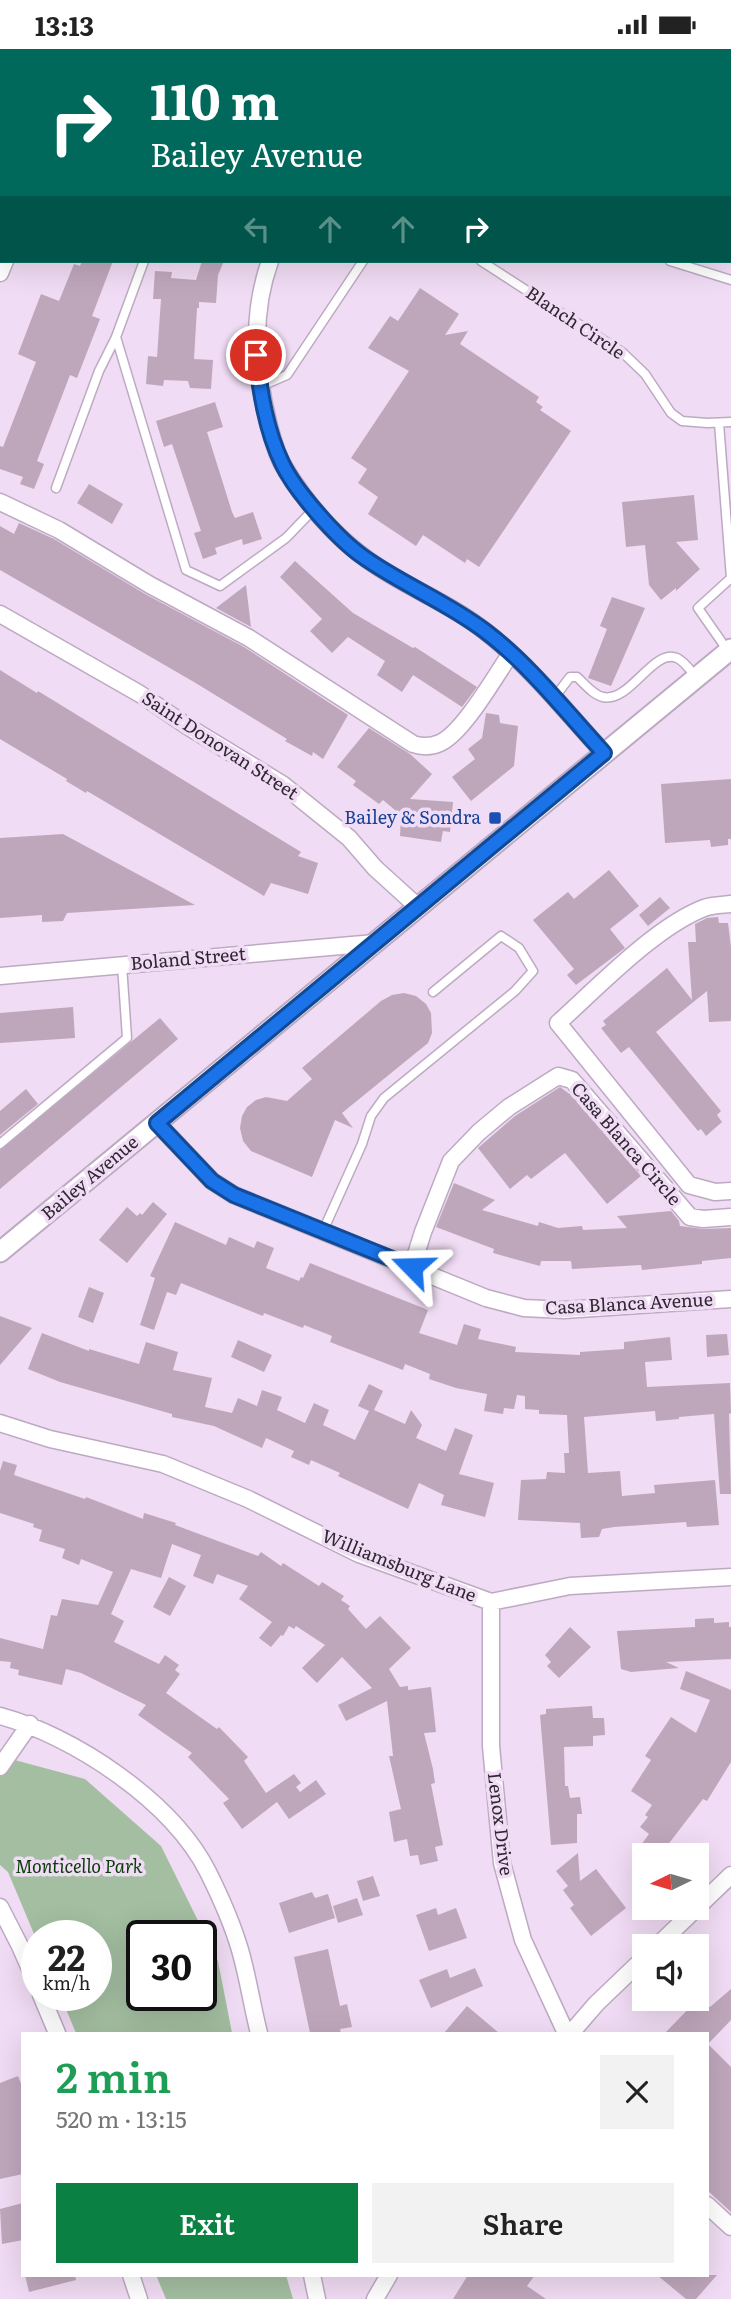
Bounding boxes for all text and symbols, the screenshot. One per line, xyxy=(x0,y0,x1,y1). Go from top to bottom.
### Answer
text: 13:13 xyxy=(35,5,94,44)
text: 110 m xyxy=(150,62,279,135)
icon: right xyxy=(35,77,126,168)
text: Bailey Avenue xyxy=(150,129,363,177)
icon: left xyxy=(238,210,276,248)
icon: ahead xyxy=(311,210,349,248)
icon: ahead xyxy=(384,210,422,248)
icon: right xyxy=(457,210,495,248)
street label: Blanch Circle xyxy=(521,279,631,365)
pin xyxy=(226,325,286,385)
icon: arrive xyxy=(237,336,275,374)
street label: Saint Donovan Street xyxy=(137,684,305,806)
place label: Bailey & Sondra xyxy=(344,803,481,830)
marker: Bailey & Sondra xyxy=(487,810,503,826)
street label: Boland Street xyxy=(129,939,247,976)
street label: Casa Blanca Circle xyxy=(566,1075,688,1211)
street label: Bailey Avenue xyxy=(35,1128,144,1226)
position arrow xyxy=(375,1230,449,1304)
street label: Casa Blanca Avenue xyxy=(544,1285,714,1320)
street label: Williamsburg Lane xyxy=(318,1521,481,1608)
street label: Lenox Drive xyxy=(482,1771,521,1877)
north arrow xyxy=(632,1843,709,1920)
map controls xyxy=(632,1843,709,2011)
park label: Monticello Park xyxy=(15,1852,143,1879)
speed limit sign: 30 xyxy=(126,1920,217,2011)
text: 22 xyxy=(48,1930,85,1982)
button: sound xyxy=(632,1934,709,2011)
text: km/h xyxy=(43,1969,90,1996)
text: 2 min xyxy=(56,2044,171,2106)
button: close xyxy=(600,2055,674,2129)
text: 520 m · 13:15 xyxy=(56,2101,187,2135)
button: Exit xyxy=(56,2183,358,2263)
button: Share xyxy=(372,2183,674,2263)

